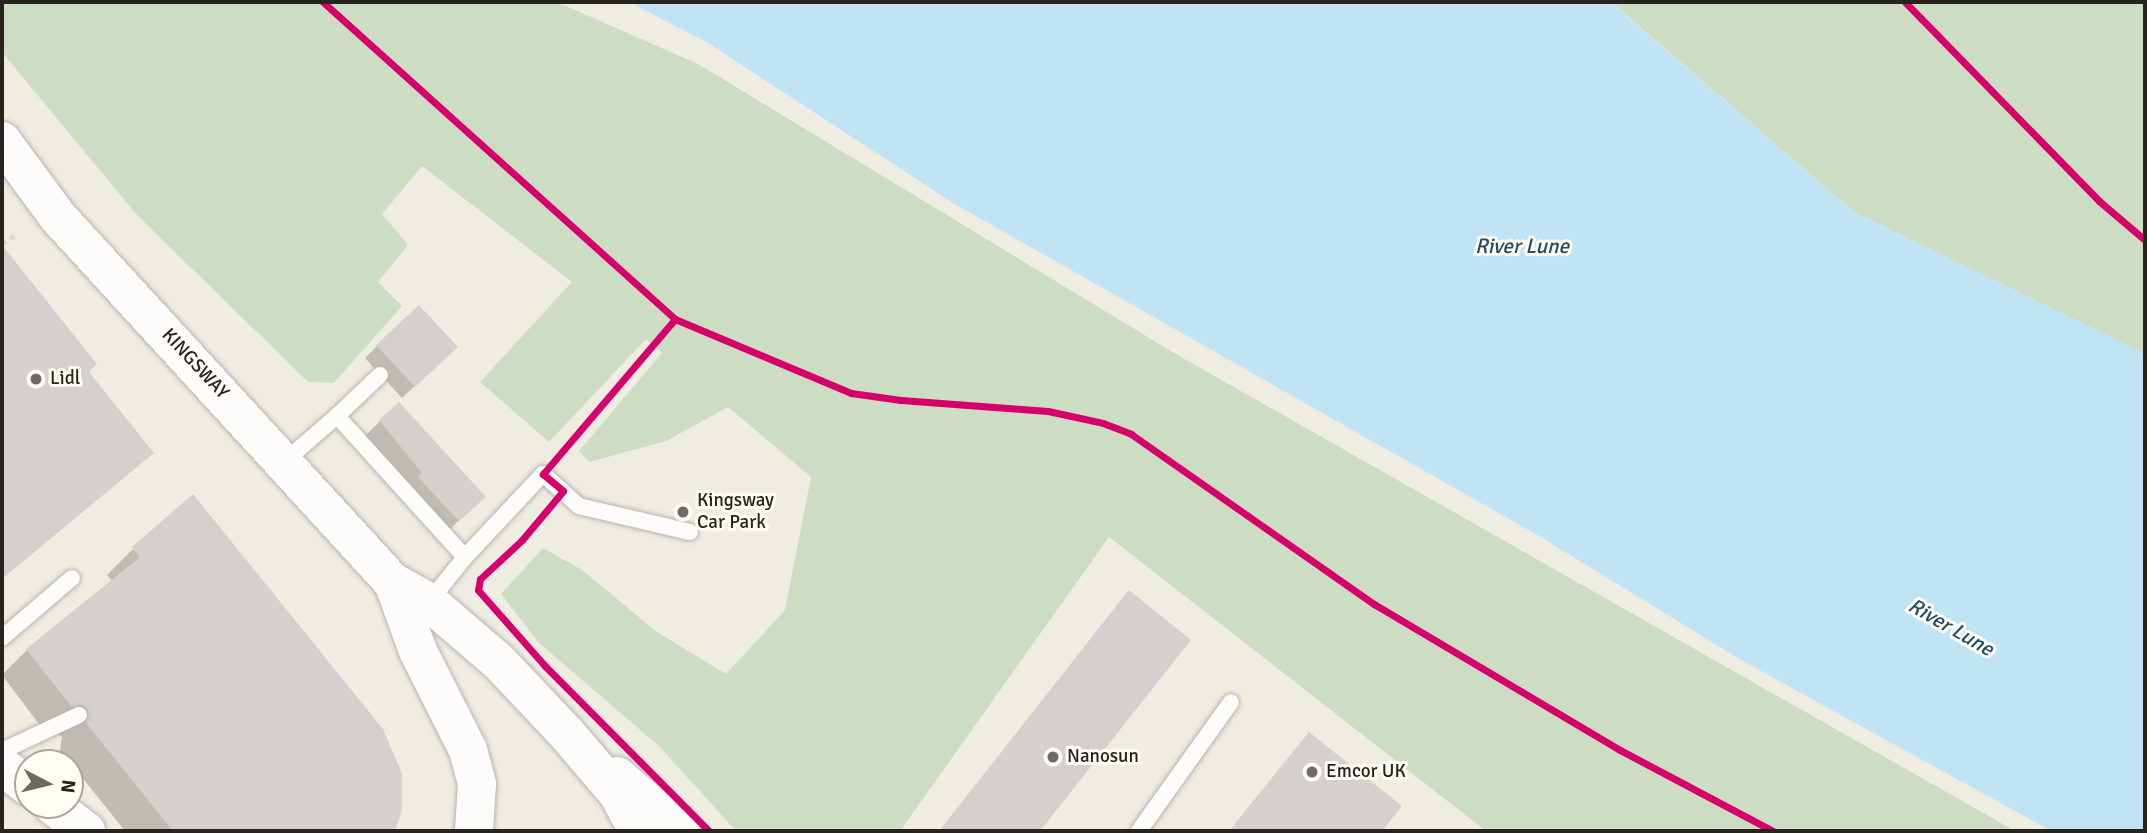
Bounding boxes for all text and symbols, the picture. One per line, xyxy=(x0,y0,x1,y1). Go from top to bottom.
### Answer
water label: River Lune xyxy=(1475,233,1569,259)
street label: KINGSWAY xyxy=(157,324,233,404)
place label: Lidl xyxy=(50,368,80,390)
marker: Lidl xyxy=(28,371,44,387)
place label: Kingsway Car Park xyxy=(697,490,774,534)
marker: Kingsway Car Park xyxy=(675,504,691,520)
water label: River Lune xyxy=(1904,593,1998,661)
place label: Nanosun xyxy=(1067,746,1139,768)
north arrow xyxy=(14,749,84,819)
marker: Nanosun xyxy=(1045,749,1061,765)
place label: Emcor UK xyxy=(1326,761,1406,783)
marker: Emcor UK xyxy=(1304,764,1320,780)
text: N xyxy=(55,778,81,794)

